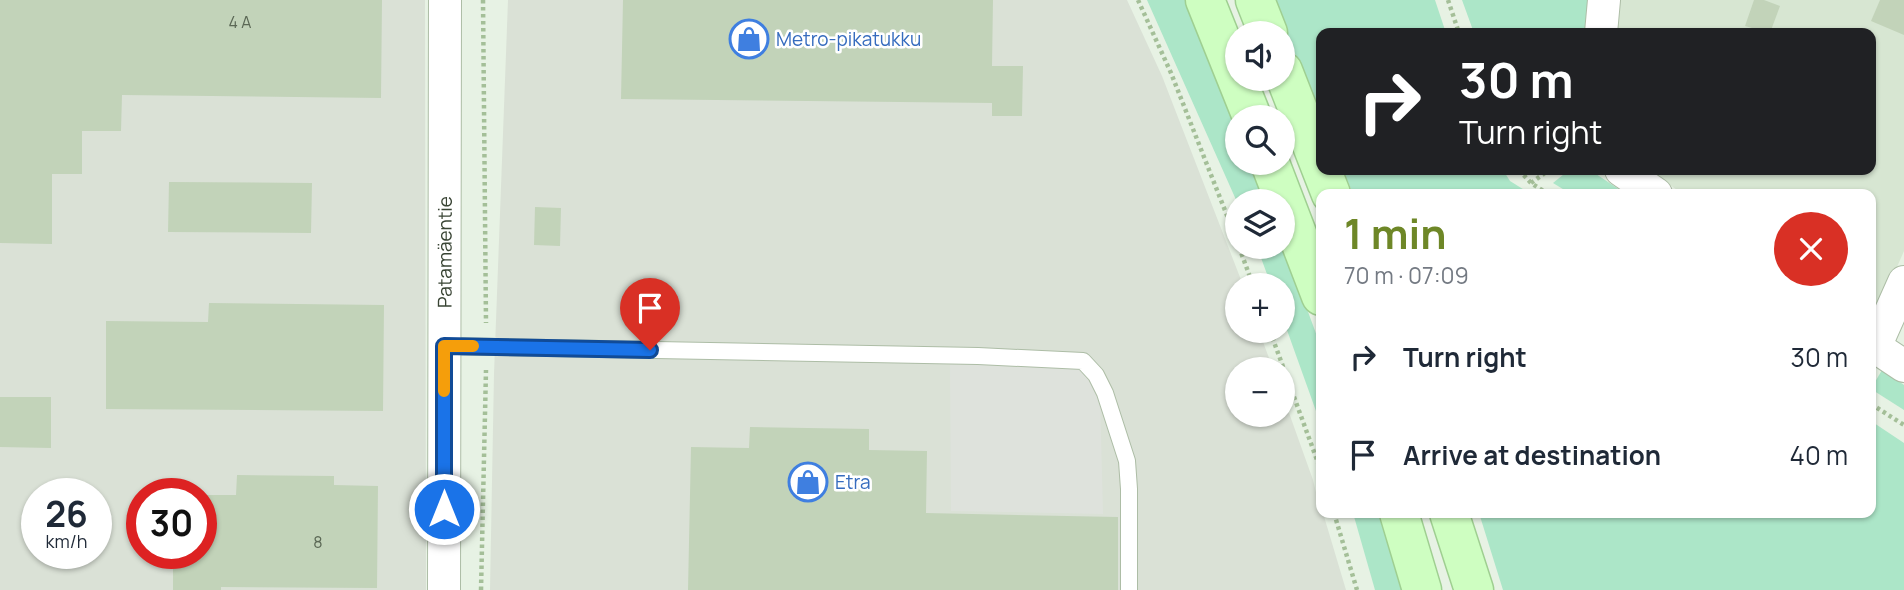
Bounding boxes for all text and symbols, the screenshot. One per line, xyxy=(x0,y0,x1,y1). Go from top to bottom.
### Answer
house number: 4 A xyxy=(229,11,251,33)
shop icon: Metro-pikatukku xyxy=(728,18,770,60)
map controls xyxy=(1225,21,1295,427)
button: sound xyxy=(1225,21,1295,91)
place label: Metro-pikatukku xyxy=(776,26,921,52)
text: 30 m xyxy=(1459,46,1574,113)
icon: right xyxy=(1344,56,1435,147)
button: search xyxy=(1225,105,1295,175)
text: Turn right xyxy=(1459,110,1602,154)
button: layers xyxy=(1225,189,1295,259)
street label: Patamäentie xyxy=(431,196,458,308)
text: 1 min xyxy=(1344,204,1447,262)
button: close xyxy=(1774,212,1848,286)
text: 70 m · 07:09 xyxy=(1344,259,1469,291)
button: + xyxy=(1225,273,1295,343)
pin xyxy=(620,278,680,350)
icon: arrive xyxy=(631,289,669,327)
icon: right xyxy=(1344,338,1382,376)
text: Turn right xyxy=(1403,339,1527,375)
text: 30 m xyxy=(1791,339,1848,375)
button: − xyxy=(1225,357,1295,427)
icon: arrive xyxy=(1344,436,1382,474)
text: Arrive at destination xyxy=(1403,437,1661,473)
text: 40 m xyxy=(1790,437,1848,473)
shop icon: Etra xyxy=(787,461,829,503)
place label: Etra xyxy=(835,469,870,495)
position arrow xyxy=(407,472,481,546)
speed limit sign: 30 xyxy=(126,478,217,569)
text: 26 xyxy=(45,490,88,538)
text: km/h xyxy=(46,529,87,553)
house number: 8 xyxy=(313,531,323,553)

